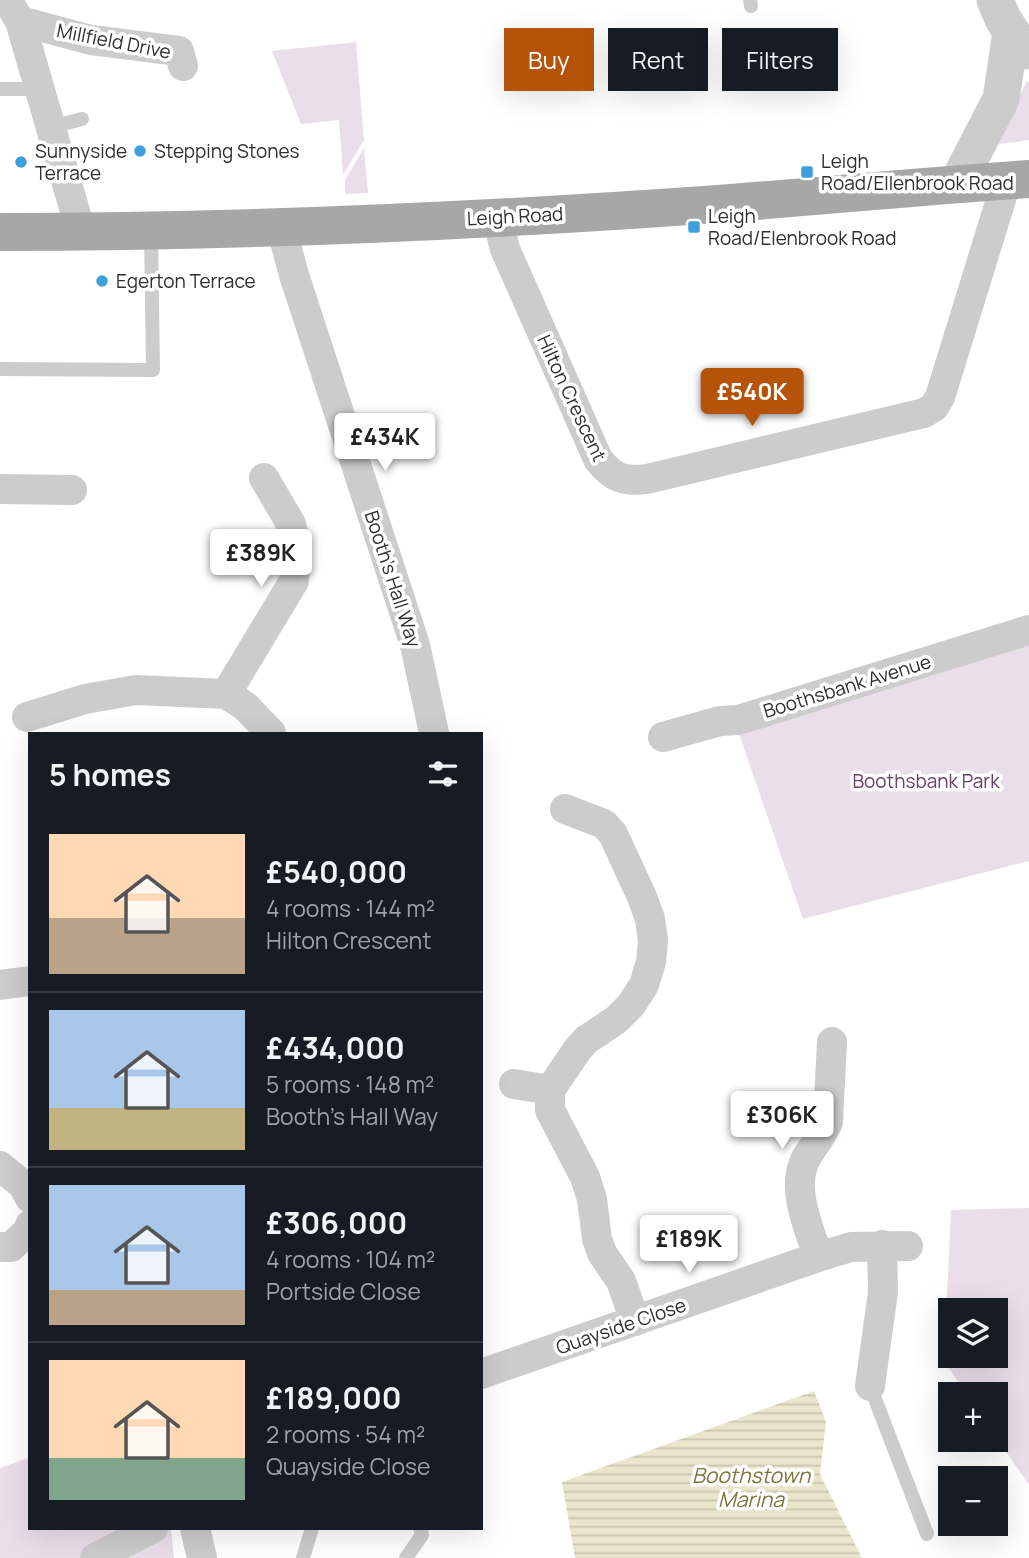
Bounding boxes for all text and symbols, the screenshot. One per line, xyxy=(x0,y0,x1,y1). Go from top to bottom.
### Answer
street label: Millfield Drive xyxy=(55,17,173,65)
chip: Buy xyxy=(504,28,594,91)
chip: Rent xyxy=(608,28,708,91)
chip: Filters xyxy=(722,28,838,91)
place label: Sunnyside Terrace xyxy=(35,138,127,186)
place label: Stepping Stones xyxy=(154,138,300,164)
marker: Stepping Stones xyxy=(132,143,148,159)
place label: Leigh Road/Ellenbrook Road xyxy=(821,148,1014,196)
marker: Sunnyside Terrace xyxy=(13,154,29,170)
marker: Leigh Road/Ellenbrook Road xyxy=(799,164,815,180)
street label: Leigh Road xyxy=(466,200,564,232)
place label: Leigh Road/Elenbrook Road xyxy=(708,203,896,251)
marker: Leigh Road/Elenbrook Road xyxy=(686,219,702,235)
place label: Egerton Terrace xyxy=(116,268,256,294)
marker: Egerton Terrace xyxy=(94,273,110,289)
street label: Hilton Crescent xyxy=(531,331,613,465)
pin: £540K xyxy=(703,368,801,428)
text: £540K xyxy=(717,375,787,407)
pin: £434K xyxy=(336,414,434,473)
text: £434K xyxy=(350,420,420,452)
street label: Booth's Hall Way xyxy=(359,507,427,651)
pin: £389K xyxy=(212,530,310,589)
text: £389K xyxy=(226,536,296,568)
street label: Boothsbank Avenue xyxy=(760,648,934,724)
text: 5 homes xyxy=(49,754,171,795)
icon: filters xyxy=(424,755,462,793)
park label: Boothsbank Park xyxy=(852,768,1000,794)
text: £540,000 xyxy=(266,851,407,892)
icon: home xyxy=(105,862,189,946)
text: 4 rooms · 144 m² xyxy=(266,892,435,924)
text: Hilton Crescent xyxy=(266,924,432,956)
text: £434,000 xyxy=(266,1027,405,1068)
icon: home xyxy=(105,1038,189,1122)
text: 5 rooms · 148 m² xyxy=(266,1068,434,1100)
pin: £306K xyxy=(733,1092,831,1151)
text: £306K xyxy=(747,1098,817,1130)
text: Booth's Hall Way xyxy=(266,1100,438,1132)
text: £306,000 xyxy=(266,1202,407,1243)
icon: home xyxy=(105,1213,189,1297)
pin: £189K xyxy=(640,1216,738,1275)
text: £189K xyxy=(656,1222,722,1254)
text: 4 rooms · 104 m² xyxy=(266,1243,435,1275)
text: Portside Close xyxy=(266,1275,421,1307)
street label: Quayside Close xyxy=(553,1292,689,1360)
map controls xyxy=(938,1298,1008,1536)
button: layers xyxy=(938,1298,1008,1368)
text: £189,000 xyxy=(266,1377,401,1418)
button: + xyxy=(938,1382,1008,1452)
icon: home xyxy=(105,1388,189,1472)
text: 2 rooms · 54 m² xyxy=(266,1418,425,1450)
text: Quayside Close xyxy=(266,1450,430,1482)
water label: Boothstown Marina xyxy=(692,1461,812,1513)
button: − xyxy=(938,1466,1008,1536)

